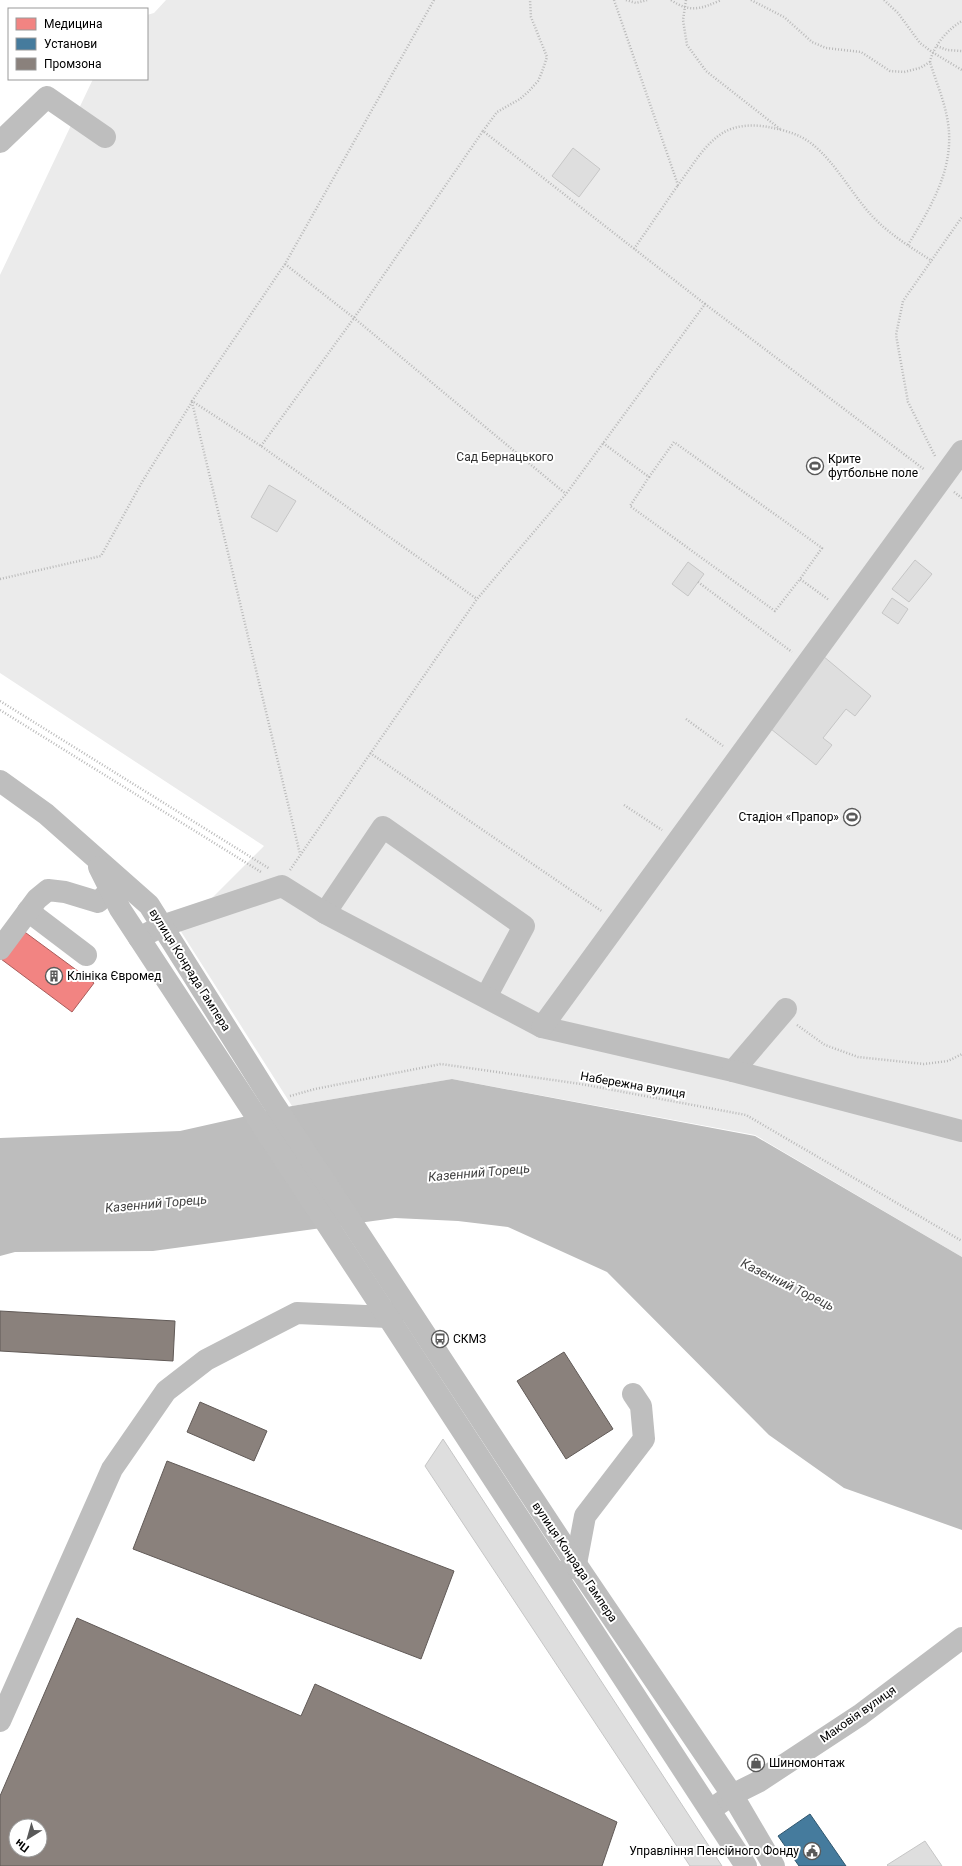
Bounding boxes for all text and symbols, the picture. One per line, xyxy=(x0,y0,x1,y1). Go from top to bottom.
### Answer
legend xyxy=(8,8,148,80)
text: Медицина xyxy=(44,17,103,31)
text: Установи xyxy=(44,37,97,51)
text: Промзона xyxy=(44,57,101,71)
park label: Сад Бернацького xyxy=(456,450,554,464)
place label: Крите футбольне поле xyxy=(828,452,918,480)
sports icon: Крите футбольне поле xyxy=(805,456,825,476)
sports icon: Стадіон «Прапор» xyxy=(842,807,862,827)
place label: Стадіон «Прапор» xyxy=(738,810,839,824)
street label: вулиця Конрада Гампера xyxy=(147,906,233,1034)
building icon: Клініка Євромед xyxy=(44,966,64,986)
place label: Клініка Євромед xyxy=(67,969,161,983)
street label: Набережна вулиця xyxy=(579,1069,687,1101)
water label: Казенний Торець xyxy=(427,1161,531,1184)
water label: Казенний Торець xyxy=(104,1192,208,1215)
water label: Казенний Торець xyxy=(739,1255,837,1314)
bus stop icon: СКМЗ xyxy=(430,1329,450,1349)
place label: СКМЗ xyxy=(453,1332,486,1346)
street label: вулиця Конрада Гампера xyxy=(530,1499,620,1625)
street label: Маковія вулиця xyxy=(817,1683,899,1745)
shop icon: Шиномонтаж xyxy=(746,1753,766,1773)
place label: Шиномонтаж xyxy=(769,1756,846,1770)
north arrow xyxy=(8,1818,48,1858)
text: Пн xyxy=(13,1836,32,1855)
public building icon: Управління Пенсійного Фонду xyxy=(802,1841,822,1861)
place label: Управління Пенсійного Фонду xyxy=(629,1844,799,1858)

